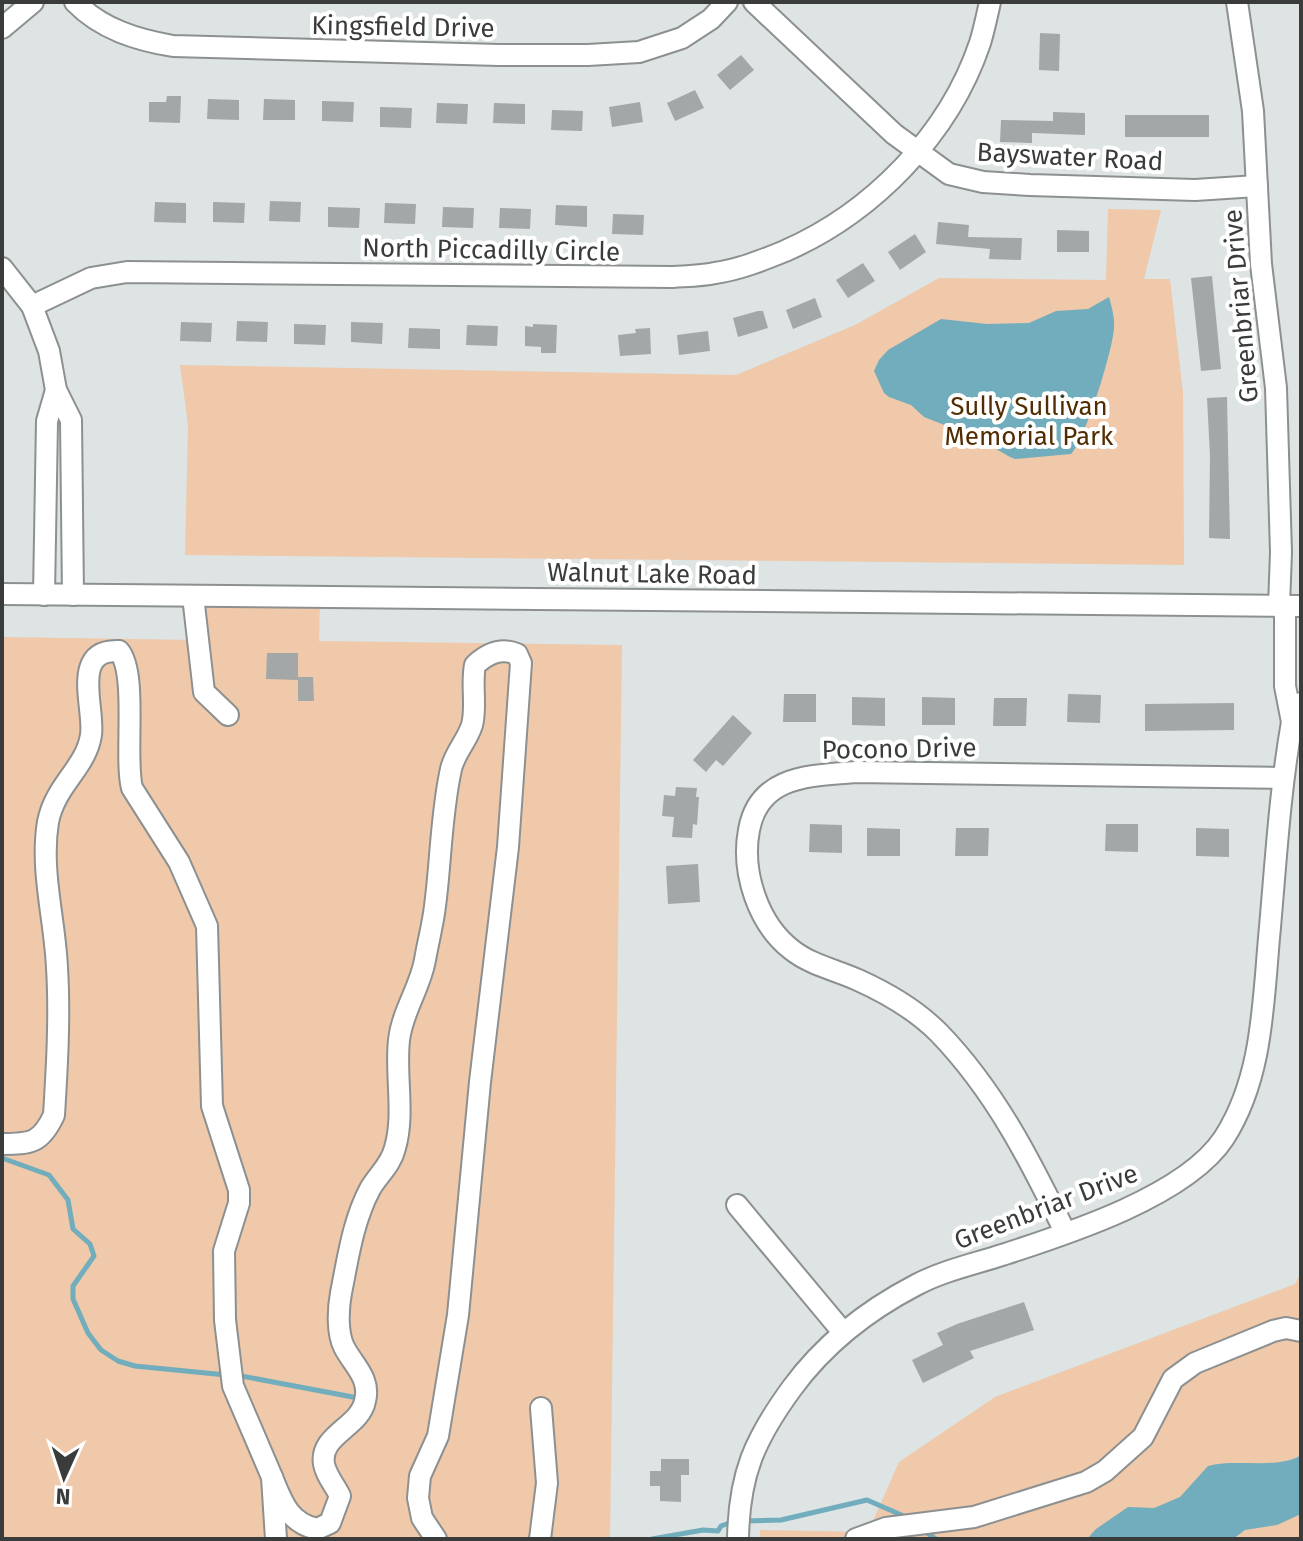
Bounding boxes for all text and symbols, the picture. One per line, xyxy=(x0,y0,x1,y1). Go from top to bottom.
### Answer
street label: Kingsfield Drive xyxy=(311,10,495,44)
street label: Bayswater Road xyxy=(976,137,1164,177)
street label: Greenbriar Drive xyxy=(1217,208,1265,404)
street label: North Piccadilly Circle xyxy=(362,232,620,268)
park label: Sully Sullivan Memorial Park xyxy=(945,391,1114,452)
street label: Walnut Lake Road xyxy=(547,557,757,591)
street label: Pocono Drive xyxy=(821,732,977,766)
street label: Greenbriar Drive xyxy=(950,1158,1142,1256)
north arrow xyxy=(24,1437,104,1517)
text: N xyxy=(55,1483,71,1510)

